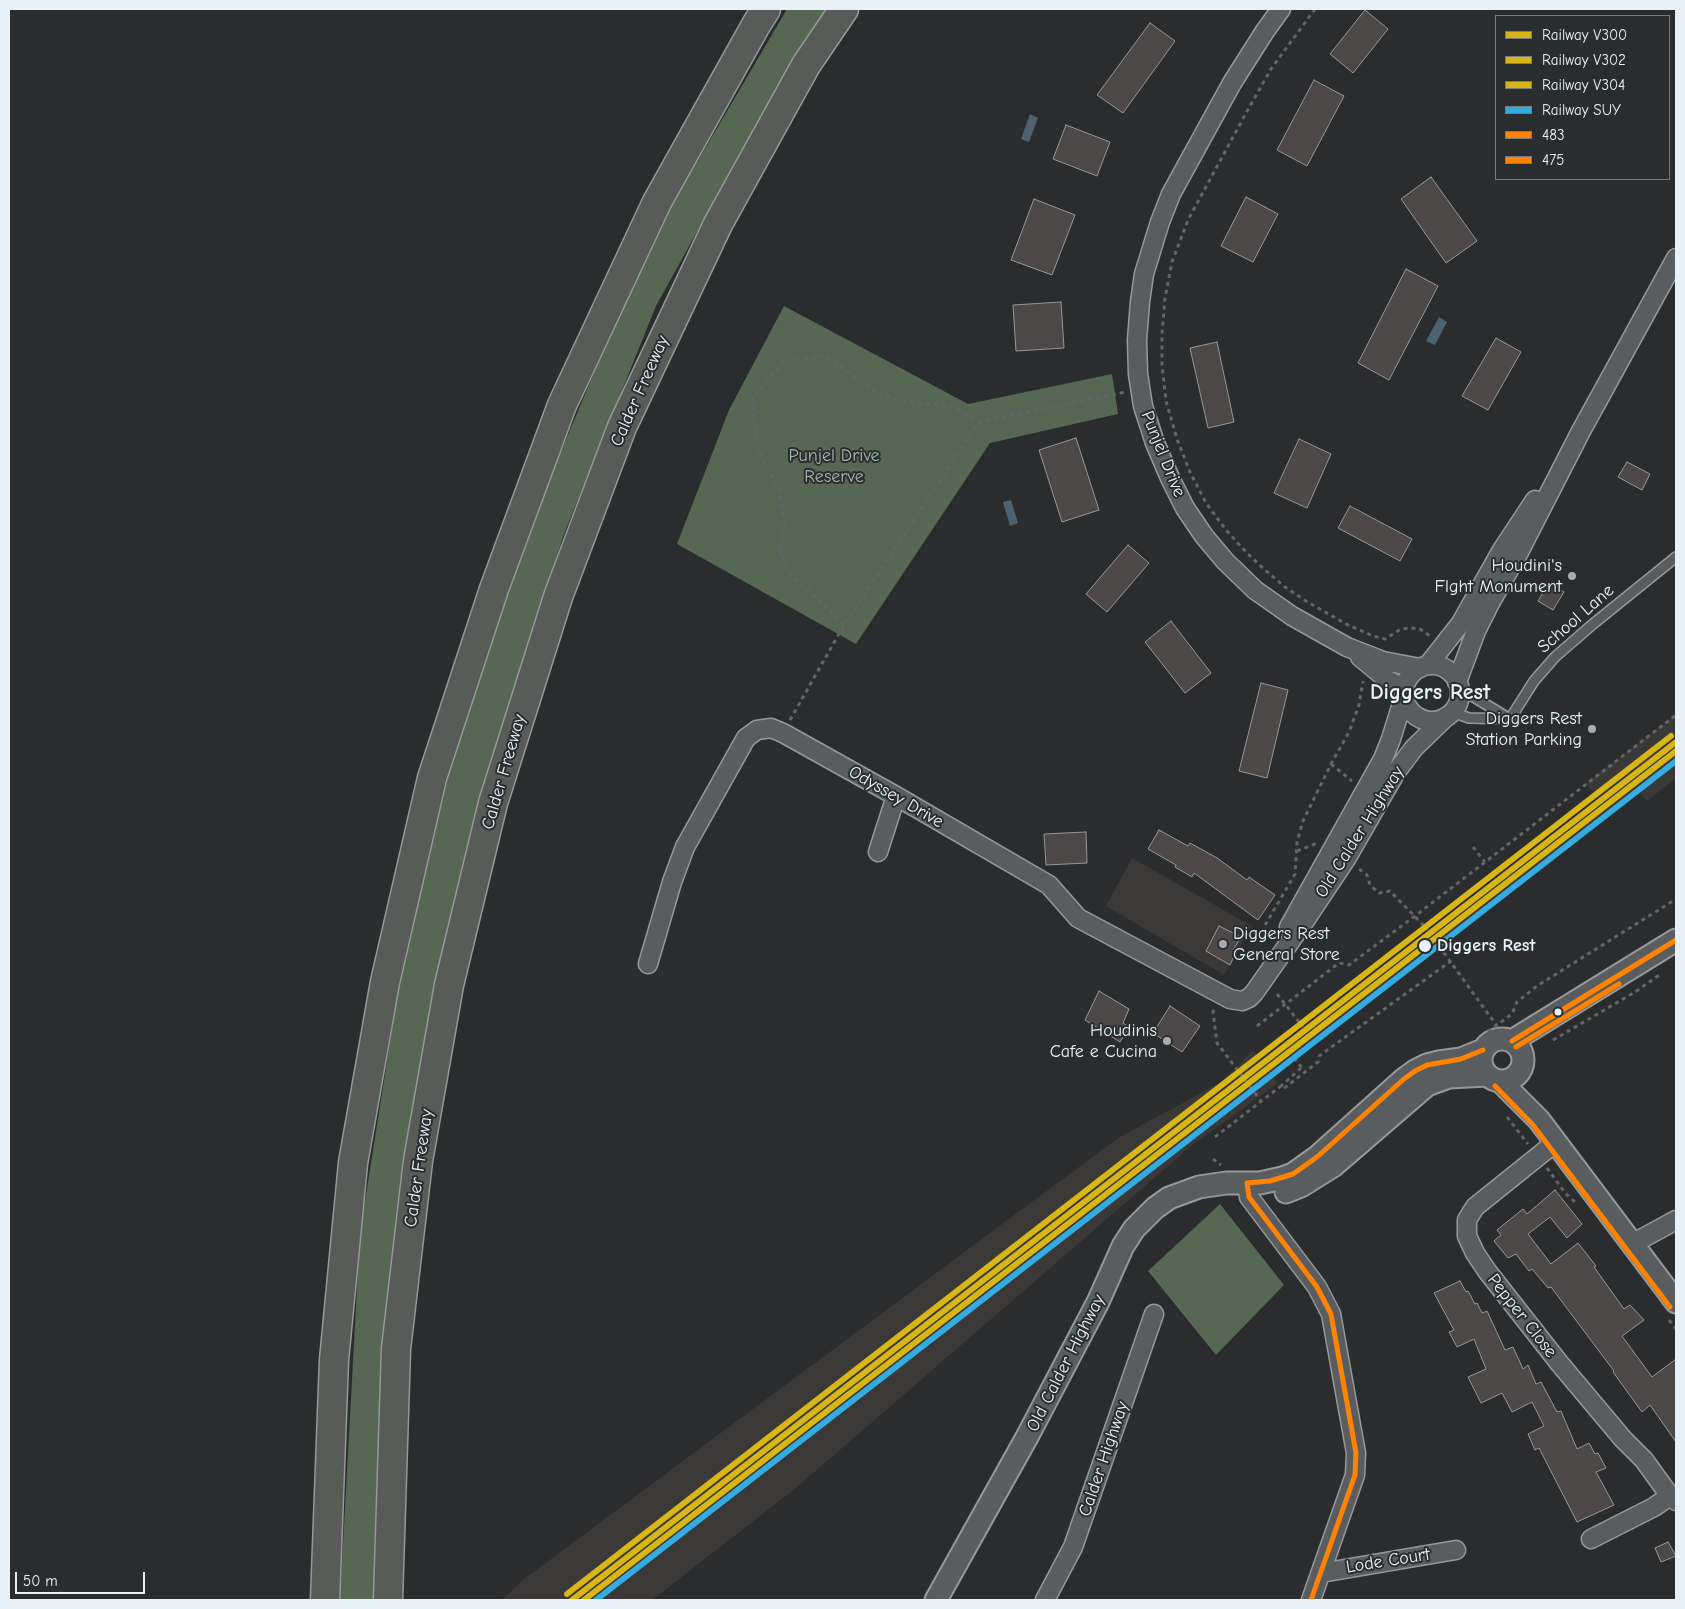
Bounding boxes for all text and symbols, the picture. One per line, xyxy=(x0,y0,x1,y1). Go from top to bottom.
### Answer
legend xyxy=(1495,15,1670,180)
text: Railway V300 xyxy=(1542,26,1627,44)
text: Railway V302 xyxy=(1542,51,1626,69)
text: Railway V304 xyxy=(1542,76,1625,94)
text: Railway SUY xyxy=(1542,101,1621,119)
text: 483 xyxy=(1542,126,1565,144)
text: 475 xyxy=(1542,151,1565,169)
street label: Calder Freeway xyxy=(606,332,674,450)
street label: Punjel Drive xyxy=(1136,408,1190,500)
park label: Punjel Drive Reserve xyxy=(788,445,880,488)
place label: Houdini's Flght Monument xyxy=(1435,555,1562,598)
marker: Houdini's Flght Monument xyxy=(1566,570,1578,582)
street label: School Lane xyxy=(1533,580,1619,658)
district label: Diggers Rest xyxy=(1370,680,1490,706)
place label: Diggers Rest Station Parking xyxy=(1465,708,1582,751)
street label: Calder Freeway xyxy=(477,712,531,832)
marker: Diggers Rest Station Parking xyxy=(1586,723,1598,735)
street label: Odyssey Drive xyxy=(845,761,947,833)
street label: Old Calder Highway xyxy=(1311,762,1409,902)
place label: Diggers Rest General Store xyxy=(1233,923,1340,966)
place label: Diggers Rest xyxy=(1437,935,1535,957)
marker: Diggers Rest General Store xyxy=(1217,938,1229,950)
marker: Diggers Rest xyxy=(1417,938,1433,954)
unlabelled marker xyxy=(1553,1007,1563,1017)
place label: Houdinis Cafe e Cucina xyxy=(1050,1020,1157,1062)
marker: Houdinis Cafe e Cucina xyxy=(1161,1035,1173,1047)
street label: Calder Freeway xyxy=(400,1108,438,1228)
street label: Pepper Close xyxy=(1483,1270,1561,1362)
street label: Old Calder Highway xyxy=(1022,1291,1110,1435)
street label: Calder Highway xyxy=(1074,1399,1134,1519)
street label: Lode Court xyxy=(1344,1544,1432,1578)
scale bar xyxy=(18,1562,148,1594)
text: 50 m xyxy=(23,1572,58,1590)

